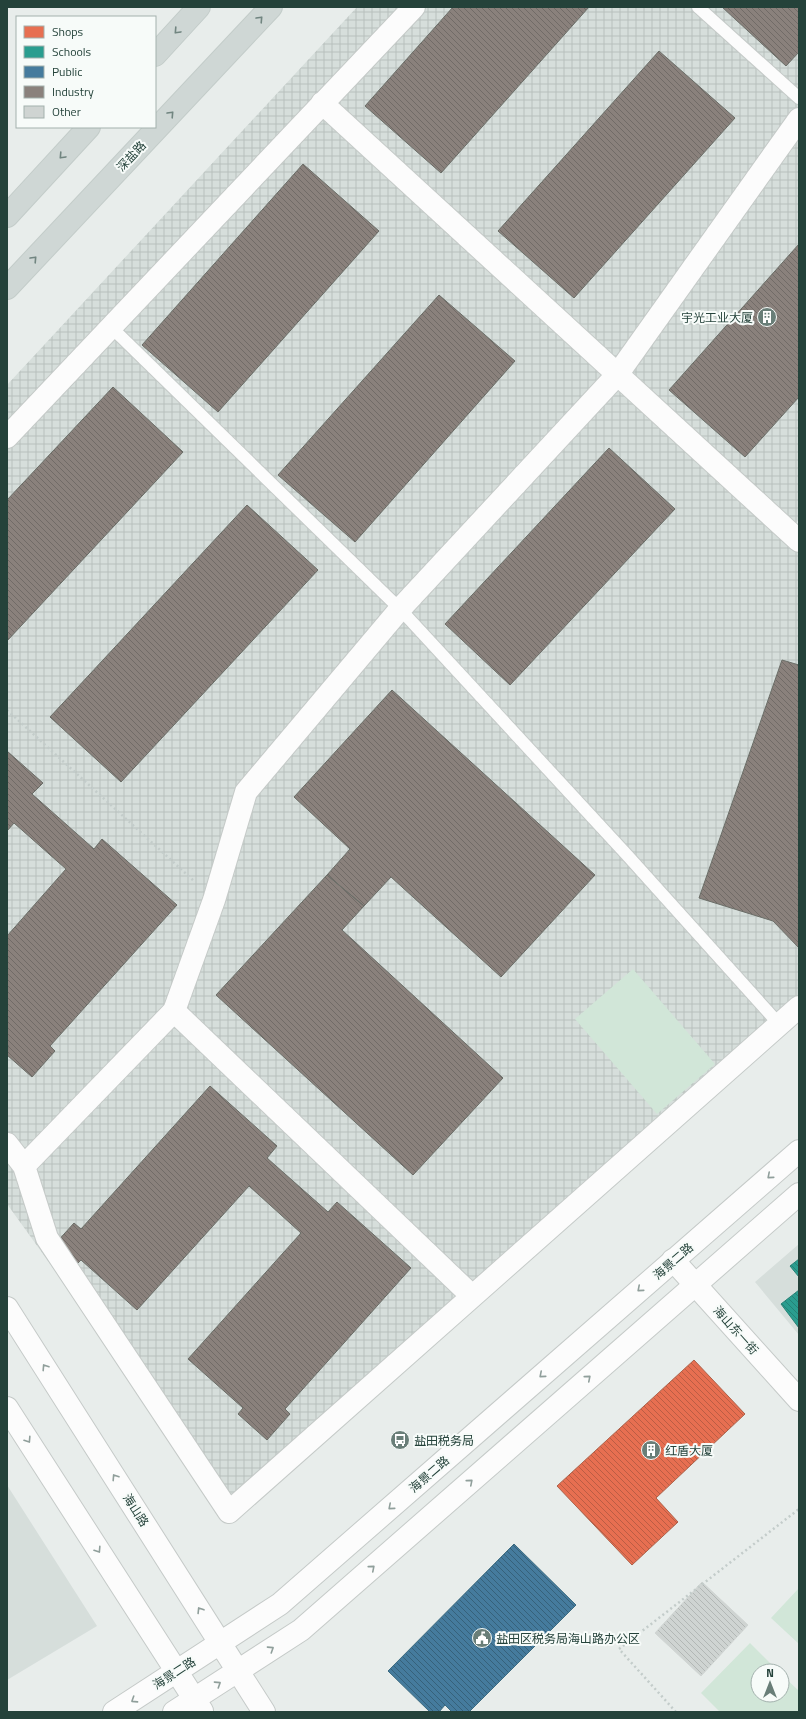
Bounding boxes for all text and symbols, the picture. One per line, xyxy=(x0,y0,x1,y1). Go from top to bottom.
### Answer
legend xyxy=(16,16,156,128)
one-way arrow xyxy=(255,16,262,24)
text: Shops xyxy=(52,22,84,41)
one-way arrow xyxy=(174,26,182,34)
text: Schools xyxy=(52,42,92,61)
text: Public xyxy=(52,62,82,81)
text: Industry xyxy=(52,82,94,101)
text: Other xyxy=(52,102,81,121)
one-way arrow xyxy=(166,111,173,119)
street label: 深盐路 xyxy=(112,136,150,176)
one-way arrow xyxy=(60,151,67,159)
one-way arrow xyxy=(29,257,36,264)
building icon: 宇光工业大厦 xyxy=(756,306,778,328)
place label: 宇光工业大厦 xyxy=(681,308,753,327)
one-way arrow xyxy=(767,1172,774,1179)
street label: 海景二路 xyxy=(649,1238,697,1284)
one-way arrow xyxy=(637,1285,645,1292)
street label: 海山东一街 xyxy=(709,1301,763,1359)
one-way arrow xyxy=(42,1364,50,1371)
one-way arrow xyxy=(539,1370,547,1378)
one-way arrow xyxy=(584,1376,591,1383)
bus stop icon: 盐田税务局 xyxy=(389,1429,411,1451)
place label: 盐田税务局 xyxy=(414,1431,474,1450)
one-way arrow xyxy=(23,1436,31,1443)
building icon: 红盾大厦 xyxy=(640,1439,662,1461)
place label: 红盾大厦 xyxy=(665,1441,713,1460)
street label: 海景二路 xyxy=(405,1451,453,1497)
one-way arrow xyxy=(112,1474,120,1481)
one-way arrow xyxy=(465,1480,472,1487)
street label: 海山路 xyxy=(118,1490,154,1530)
one-way arrow xyxy=(389,1502,396,1509)
one-way arrow xyxy=(93,1546,101,1553)
one-way arrow xyxy=(367,1565,374,1572)
one-way arrow xyxy=(197,1607,205,1614)
public building icon: 盐田区税务局海山路办公区 xyxy=(471,1627,493,1649)
place label: 盐田区税务局海山路办公区 xyxy=(496,1629,640,1648)
one-way arrow xyxy=(267,1647,274,1654)
street label: 海景二路 xyxy=(149,1652,199,1694)
north arrow xyxy=(750,1663,790,1703)
text: N xyxy=(766,1665,774,1681)
one-way arrow xyxy=(214,1681,221,1688)
one-way arrow xyxy=(131,1695,138,1703)

